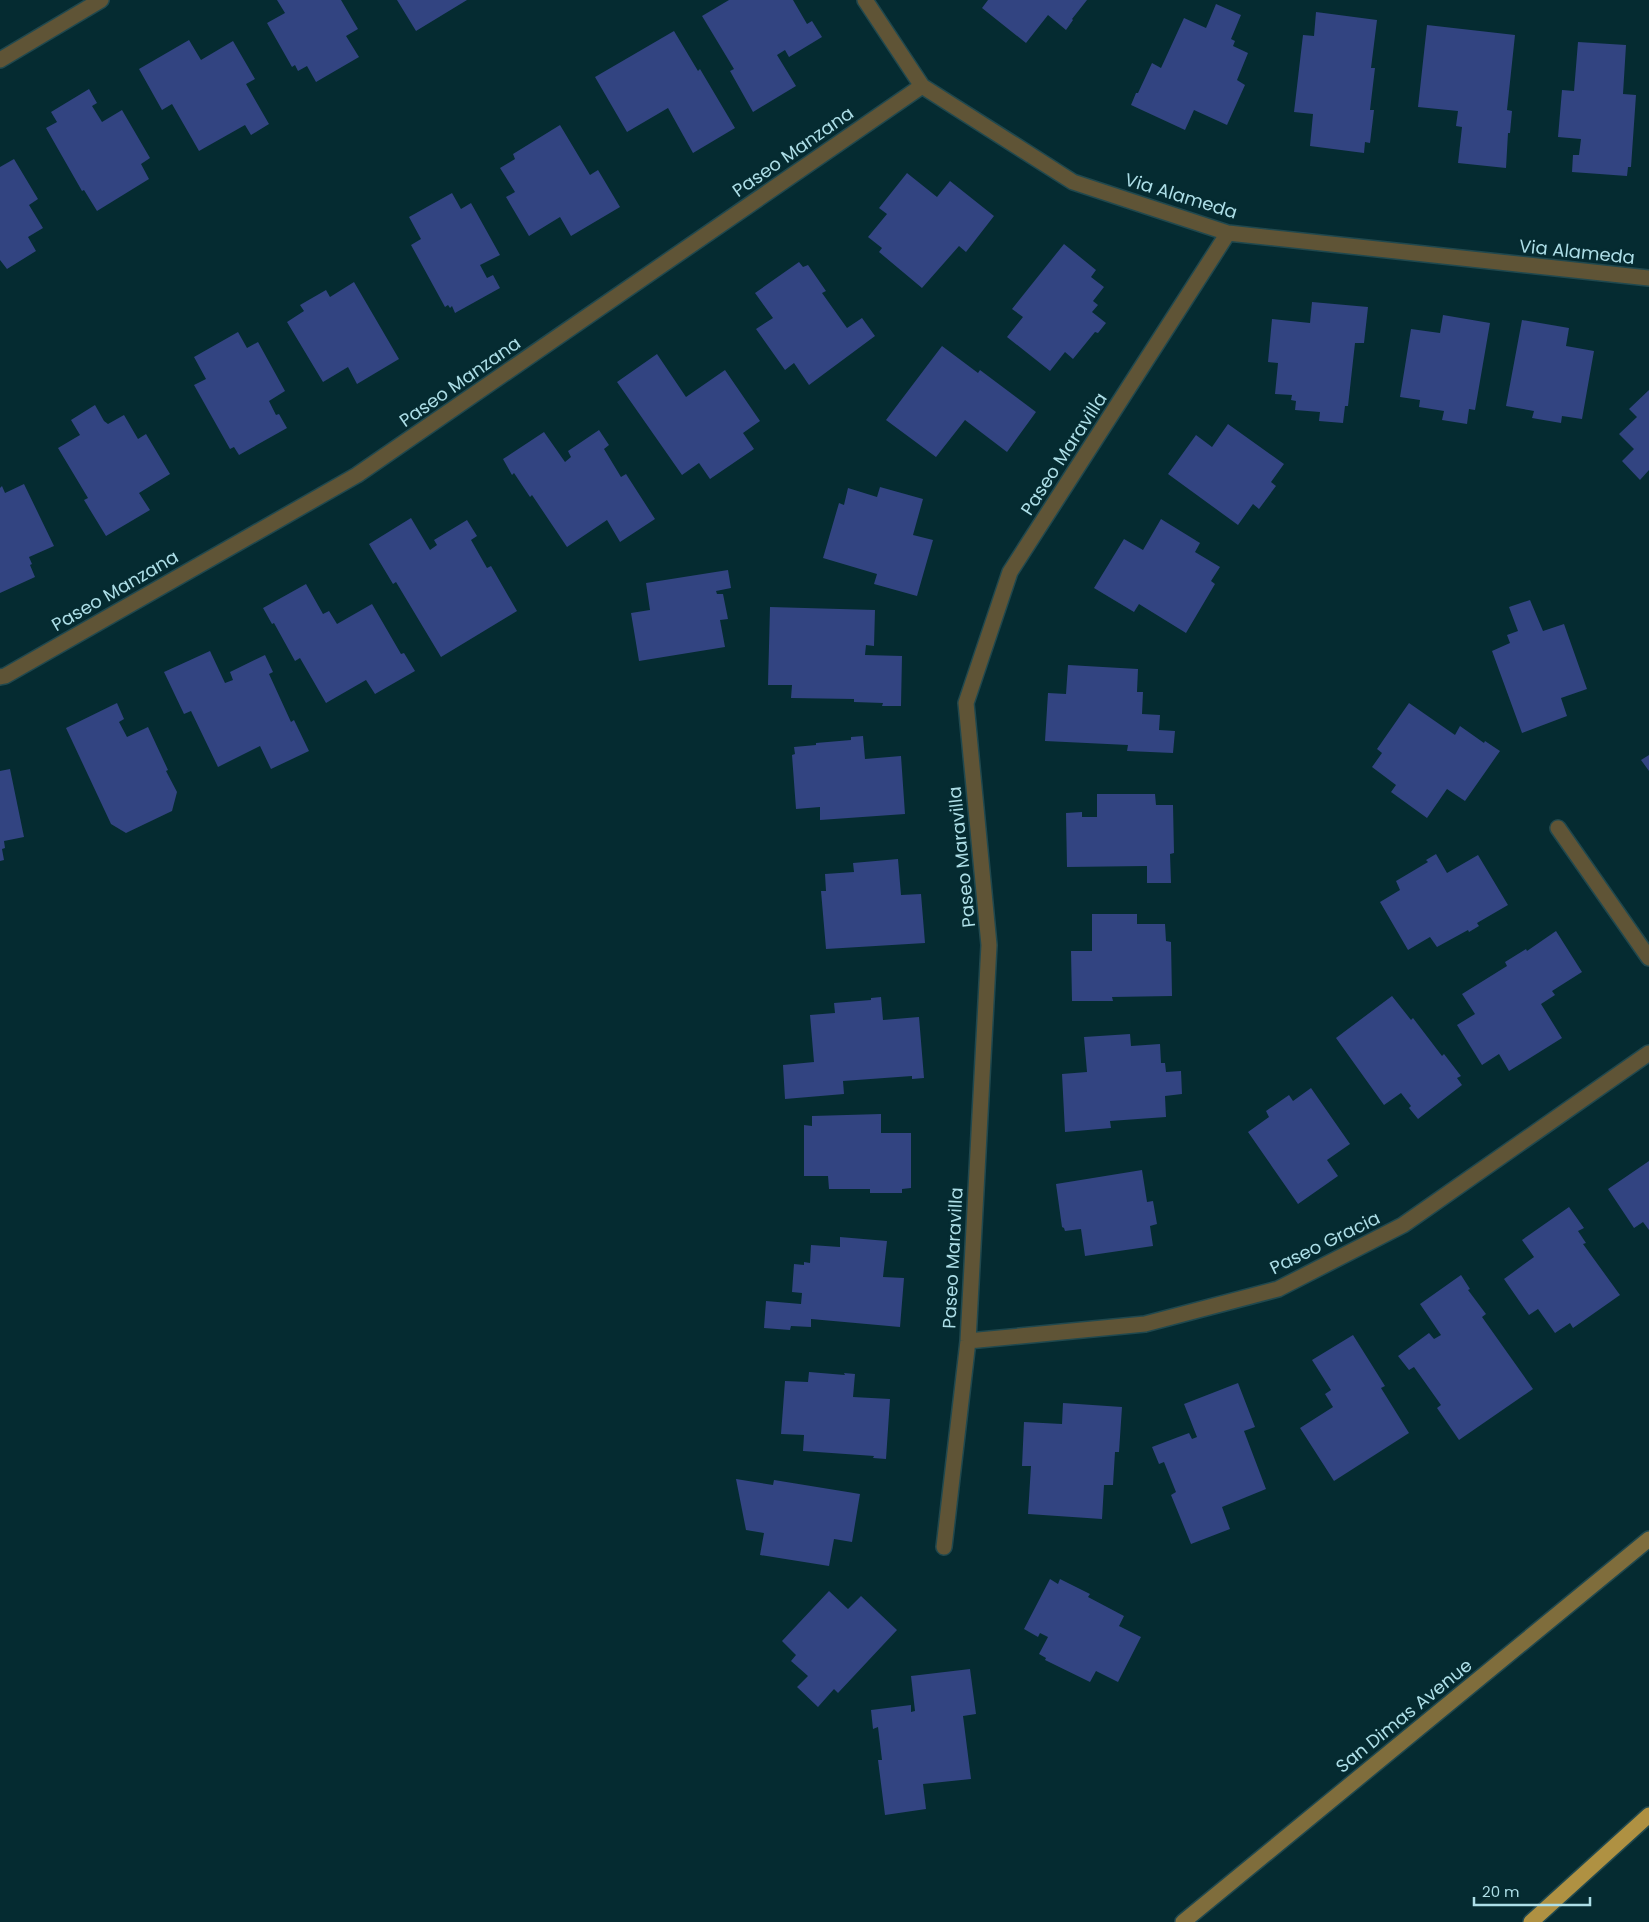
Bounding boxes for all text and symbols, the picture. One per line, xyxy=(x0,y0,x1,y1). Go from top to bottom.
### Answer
street label: Paseo Manzana xyxy=(727,100,858,203)
street label: Via Alameda xyxy=(1122,167,1240,224)
street label: Via Alameda xyxy=(1518,233,1636,270)
street label: Paseo Manzana xyxy=(394,330,525,433)
street label: Paseo Maravilla xyxy=(1015,388,1113,520)
street label: Paseo Manzana xyxy=(47,544,183,637)
street label: Paseo Maravilla xyxy=(942,785,981,929)
street label: Paseo Maravilla xyxy=(936,1187,969,1329)
street label: Paseo Gracia xyxy=(1265,1205,1384,1280)
street label: San Dimas Avenue xyxy=(1330,1653,1477,1778)
scale bar xyxy=(1474,1874,1590,1906)
text: 20 m xyxy=(1482,1881,1520,1902)

